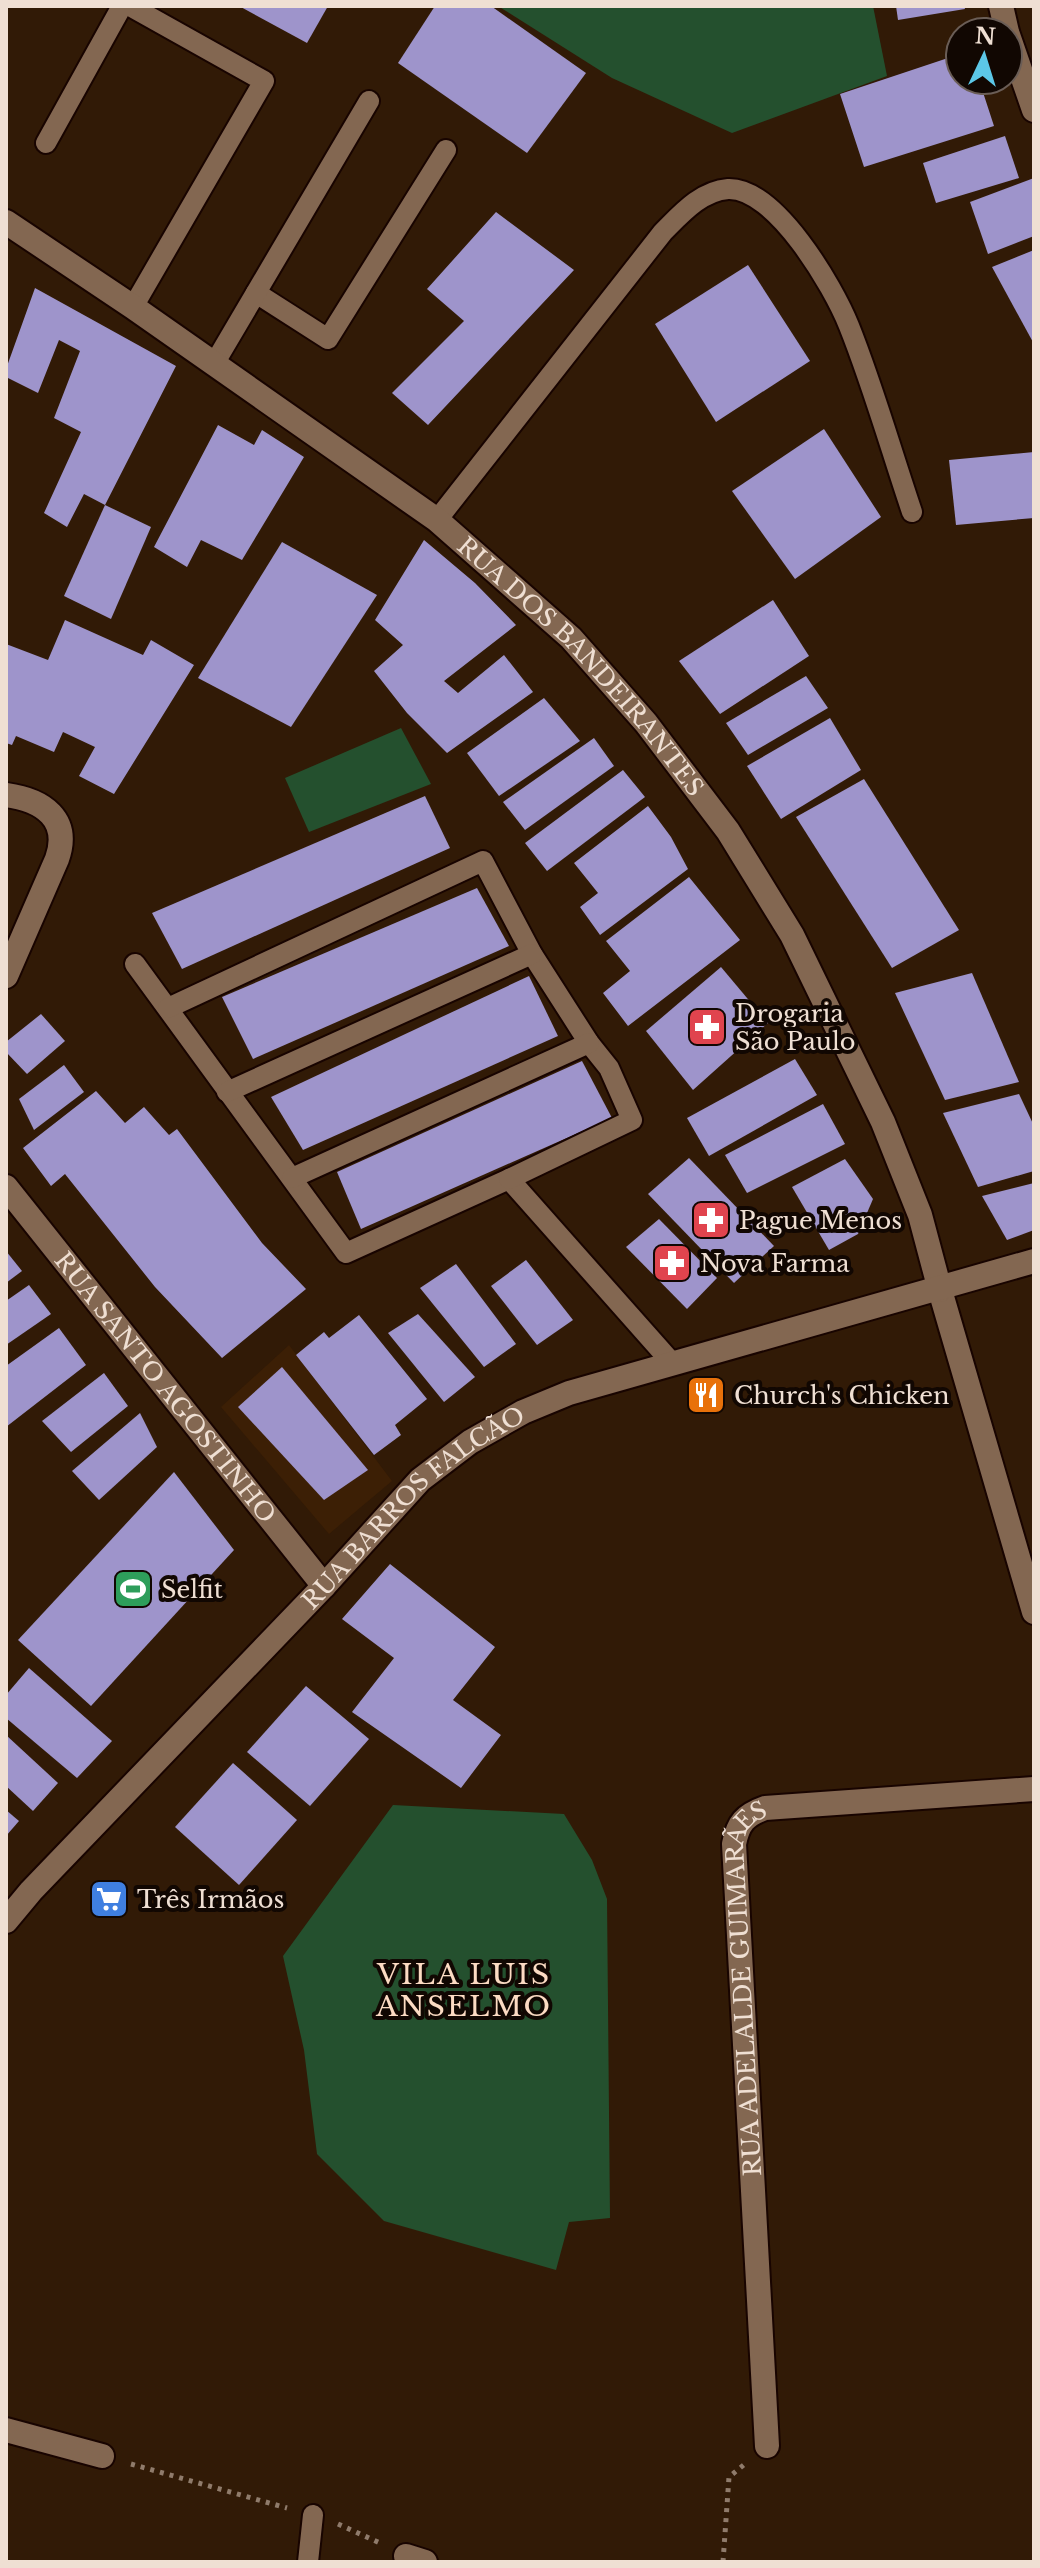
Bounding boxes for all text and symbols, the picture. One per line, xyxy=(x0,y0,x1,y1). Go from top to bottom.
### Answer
north arrow xyxy=(944,16,1024,96)
text: N xyxy=(974,22,997,51)
street label: RUA DOS BANDEIRANTES xyxy=(452,531,710,801)
place label: Drogaria São Paulo xyxy=(735,999,855,1056)
pharmacy icon: Drogaria São Paulo xyxy=(686,1006,728,1048)
pharmacy icon: Pague Menos xyxy=(690,1199,732,1241)
place label: Pague Menos xyxy=(739,1206,902,1235)
pharmacy icon: Nova Farma xyxy=(651,1242,693,1284)
street label: RUA SANTO AGOSTINHO xyxy=(49,1246,282,1528)
place label: Nova Farma xyxy=(700,1249,850,1278)
restaurant icon: Church's Chicken xyxy=(685,1374,727,1416)
place label: Church's Chicken xyxy=(734,1381,950,1410)
street label: RUA BARROS FALCÃO xyxy=(296,1400,530,1615)
sports icon: Selfit xyxy=(112,1568,154,1610)
place label: Selfit xyxy=(161,1575,223,1604)
street label: RUA ADELALDE GUIMARÃES xyxy=(719,1794,771,2177)
supermarket icon: Três Irmãos xyxy=(88,1878,130,1920)
place label: Três Irmãos xyxy=(137,1885,284,1914)
district label: VILA LUIS ANSELMO xyxy=(375,1957,552,2024)

